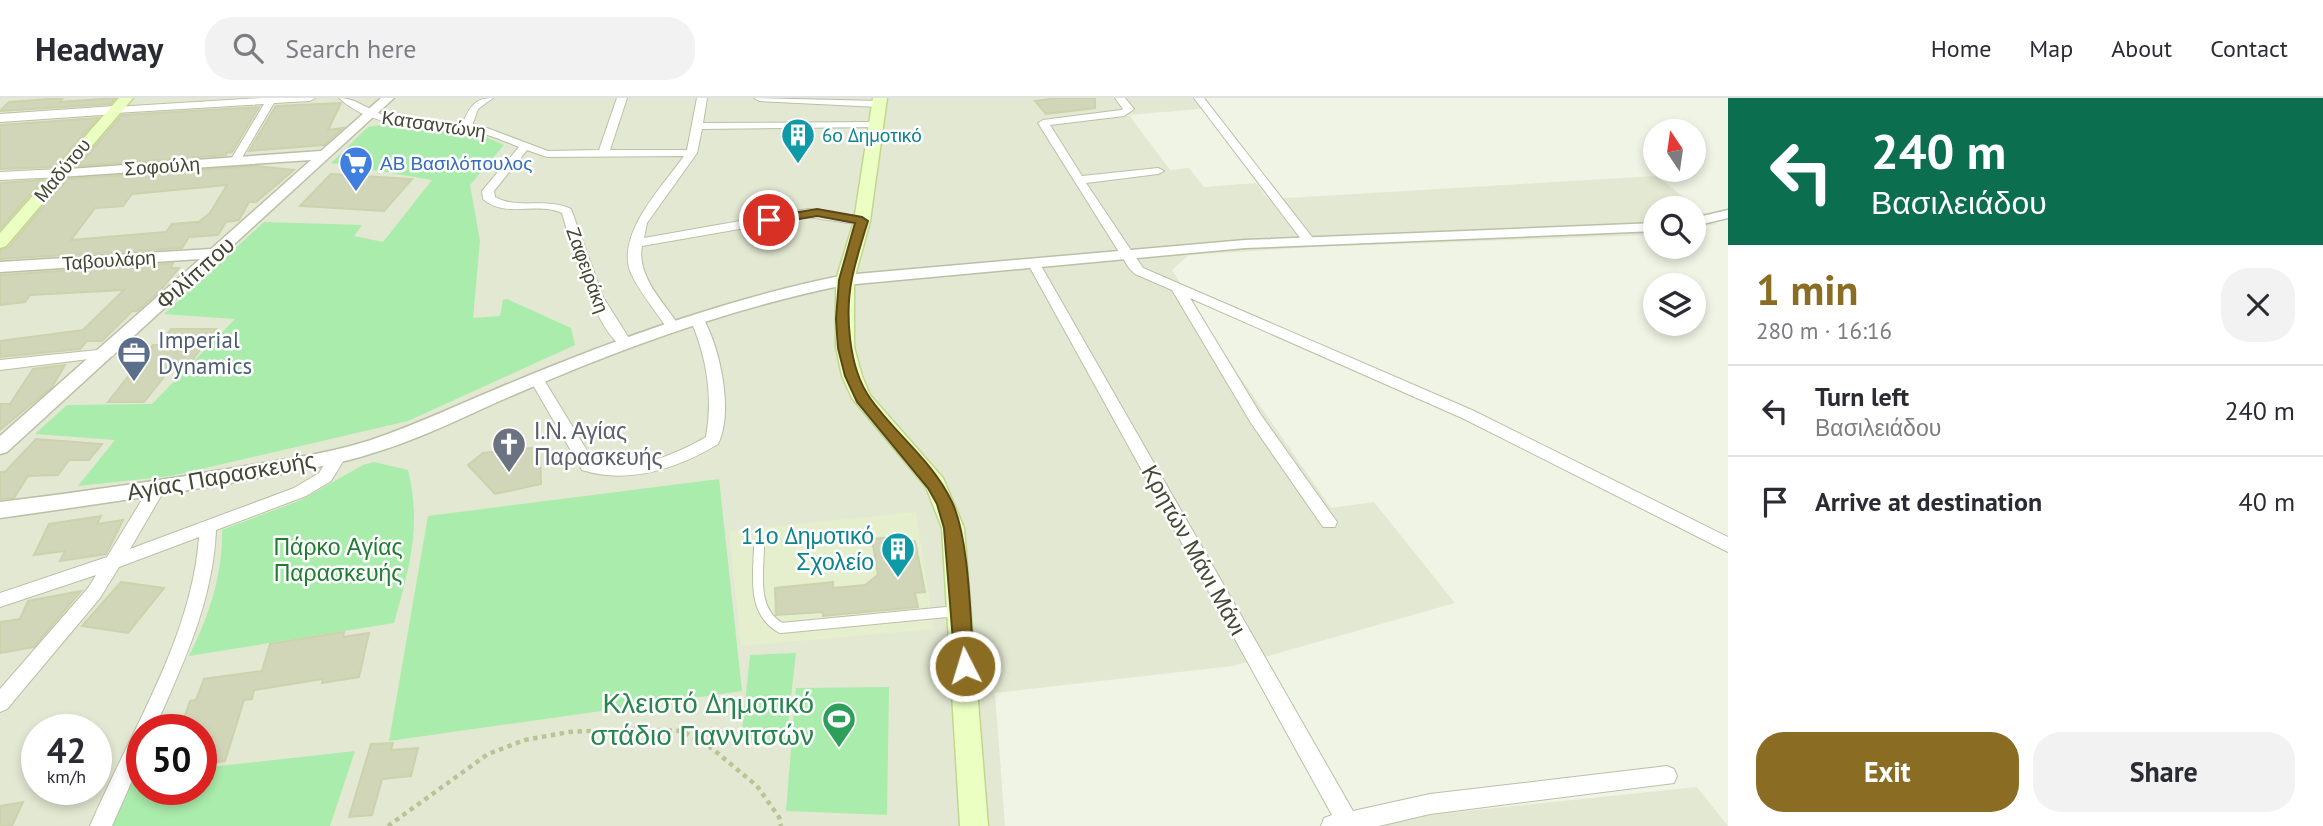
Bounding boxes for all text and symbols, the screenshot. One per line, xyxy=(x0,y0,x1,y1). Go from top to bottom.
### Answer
search box xyxy=(205,17,695,80)
text: Headway xyxy=(35,27,163,70)
icon: search xyxy=(229,29,267,67)
text: Search here xyxy=(285,32,416,65)
text: Home xyxy=(1931,33,1991,64)
text: Map xyxy=(2029,33,2073,64)
text: About xyxy=(2111,33,2172,64)
text: Contact xyxy=(2210,33,2288,64)
street label: Κατσαντώνη xyxy=(380,105,488,143)
building icon: 6ο Δημοτικό xyxy=(779,116,817,165)
north arrow xyxy=(1643,119,1706,182)
map controls xyxy=(1643,119,1706,336)
text: 240 m xyxy=(1871,119,2006,183)
place label: 6ο Δημοτικό xyxy=(822,123,922,147)
icon: left xyxy=(1756,126,1847,217)
street label: Μαδύτου xyxy=(28,133,96,207)
supermarket icon: ΑΒ Βασιλόπουλος xyxy=(337,144,375,193)
street label: Σοφούλη xyxy=(123,151,201,181)
place label: ΑΒ Βασιλόπουλος xyxy=(380,151,532,175)
text: Βασιλειάδου xyxy=(1871,181,2047,223)
pin xyxy=(739,190,799,250)
button: search xyxy=(1643,196,1706,259)
icon: arrive xyxy=(750,201,788,239)
street label: Ζαφειράκη xyxy=(561,224,615,316)
street label: Φιλίππου xyxy=(149,230,240,316)
street label: Ταβουλάρη xyxy=(61,245,157,275)
text: 1 min xyxy=(1756,262,1858,317)
button: close xyxy=(2221,268,2295,342)
button: layers xyxy=(1643,273,1706,336)
text: 280 m · 16:16 xyxy=(1756,316,1892,345)
place label: Imperial Dynamics xyxy=(158,325,252,380)
office icon: Imperial Dynamics xyxy=(115,334,153,383)
text: Turn left xyxy=(1815,380,1909,413)
icon: left xyxy=(1756,392,1794,430)
text: 240 m xyxy=(2224,394,2295,427)
text: Βασιλειάδου xyxy=(1815,413,1941,442)
place label: Ι.Ν. Αγίας Παρασκευής xyxy=(534,416,663,471)
church icon: Ι.Ν. Αγίας Παρασκευής xyxy=(490,425,528,474)
street label: Αγίας Παρασκευής xyxy=(124,445,317,506)
street label: Κρητών Μάνι Μάνι xyxy=(1136,460,1253,640)
icon: arrive xyxy=(1756,483,1794,521)
text: Arrive at destination xyxy=(1815,485,2042,518)
text: 40 m xyxy=(2239,485,2295,518)
place label: 11ο Δημοτικό Σχολείο xyxy=(741,521,874,576)
building icon: 11ο Δημοτικό Σχολείο xyxy=(879,530,917,579)
park label: Πάρκο Αγίας Παρασκευής xyxy=(273,532,403,587)
position arrow xyxy=(928,629,1002,703)
place label: Κλειστό Δημοτικό στάδιο Γιαννιτσών xyxy=(590,684,814,753)
sports icon: Κλειστό Δημοτικό στάδιο Γιαννιτσών xyxy=(820,700,858,749)
speed limit sign: 50 xyxy=(126,714,217,805)
text: 42 xyxy=(47,727,86,773)
button: Exit xyxy=(1756,732,2019,812)
button: Share xyxy=(2033,732,2295,812)
text: km/h xyxy=(47,765,86,788)

